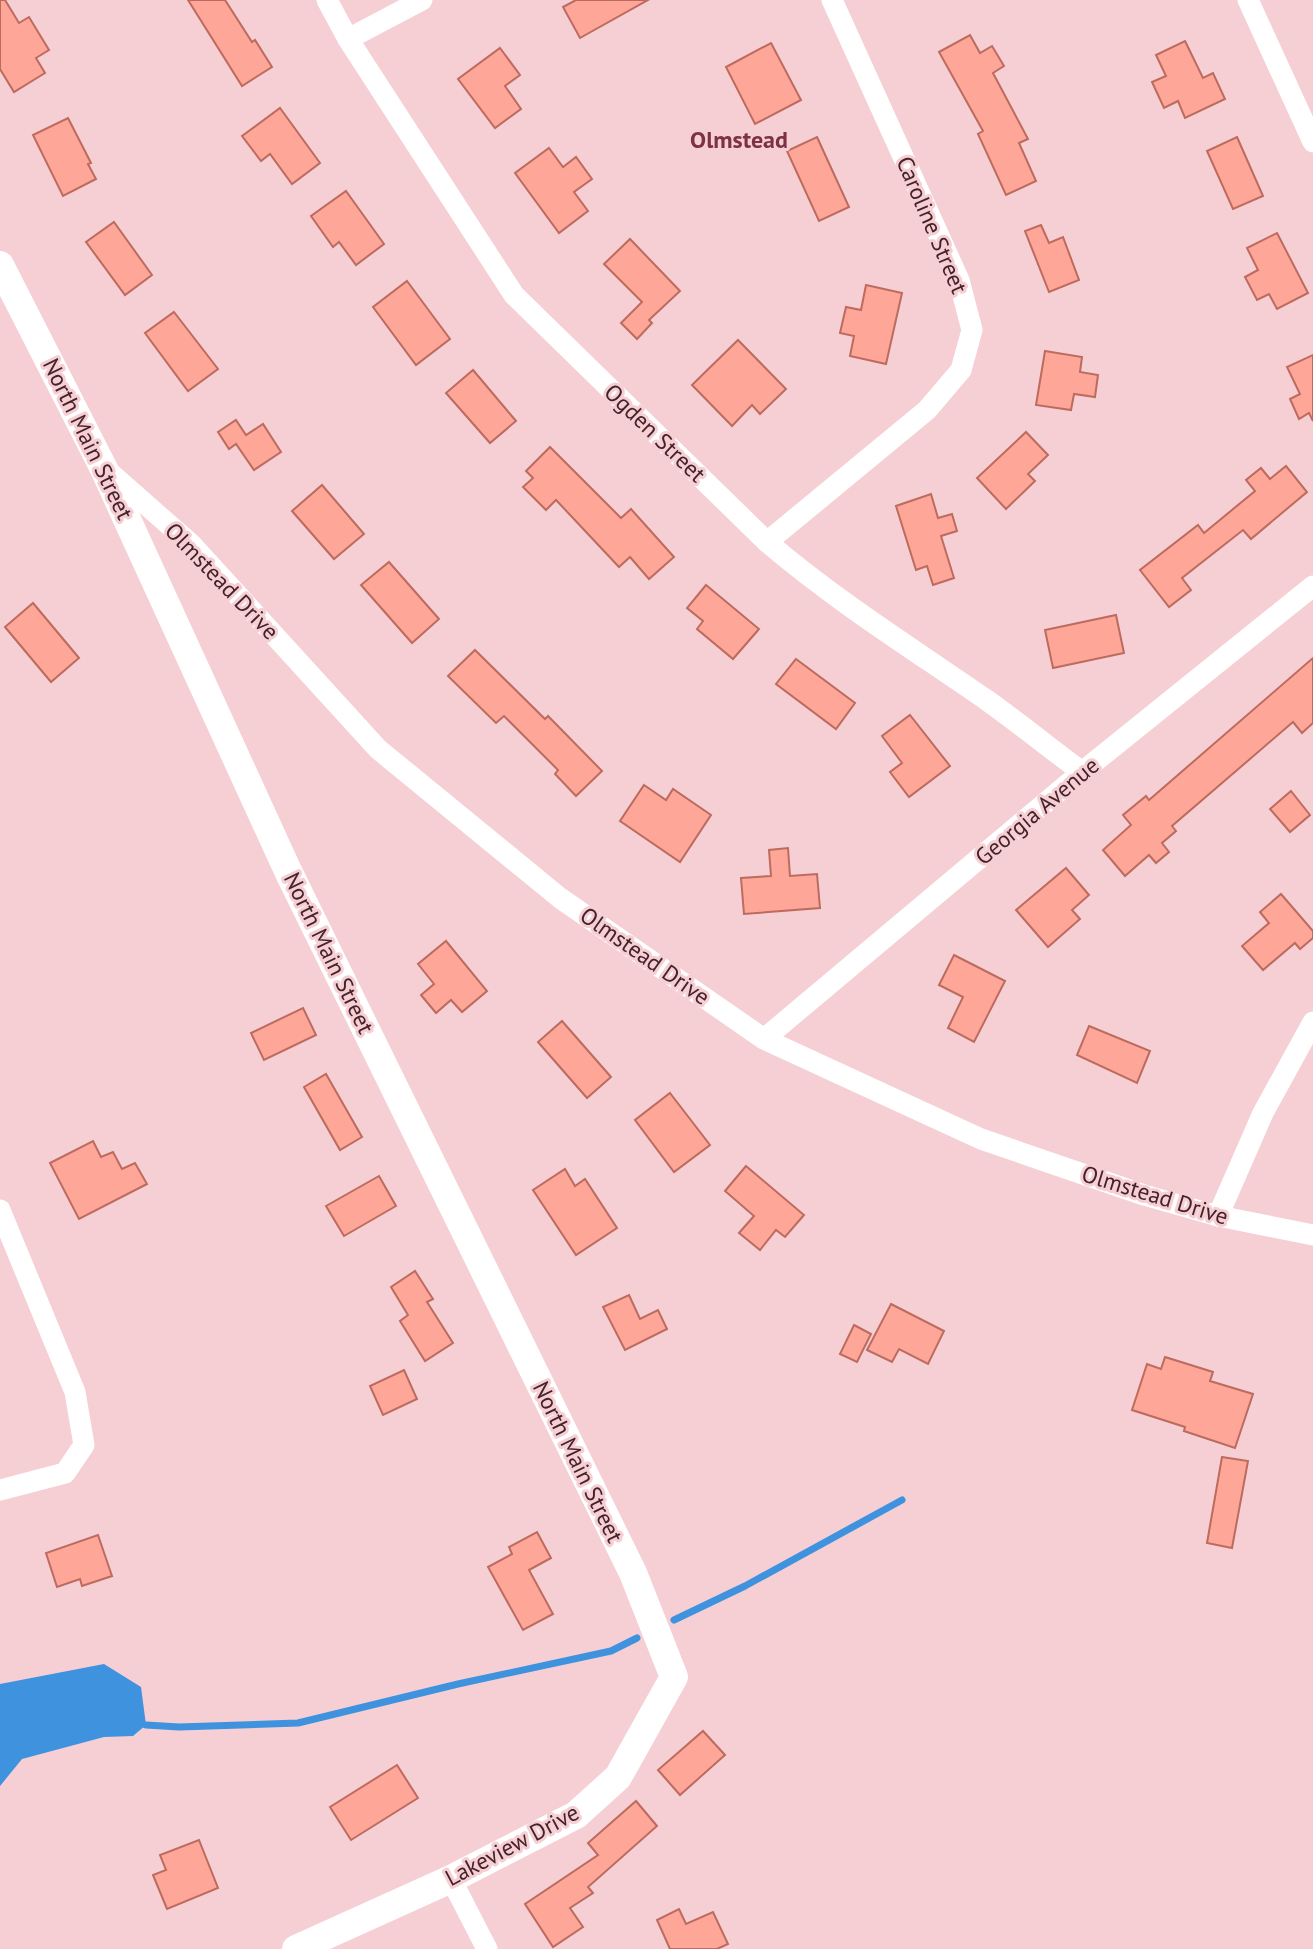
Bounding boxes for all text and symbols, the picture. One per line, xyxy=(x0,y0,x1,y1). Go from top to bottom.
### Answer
district label: Olmstead xyxy=(690,124,788,155)
street label: Caroline Street xyxy=(891,152,974,298)
street label: North Main Street xyxy=(37,353,140,524)
street label: Ogden Street xyxy=(599,377,712,488)
street label: Olmstead Drive xyxy=(159,516,285,645)
street label: Georgia Avenue xyxy=(969,750,1105,871)
street label: North Main Street xyxy=(278,867,381,1038)
street label: Olmstead Drive xyxy=(575,900,716,1011)
street label: Olmstead Drive xyxy=(1078,1159,1232,1231)
street label: North Main Street xyxy=(527,1376,630,1547)
street label: Lakeview Drive xyxy=(440,1797,584,1892)

